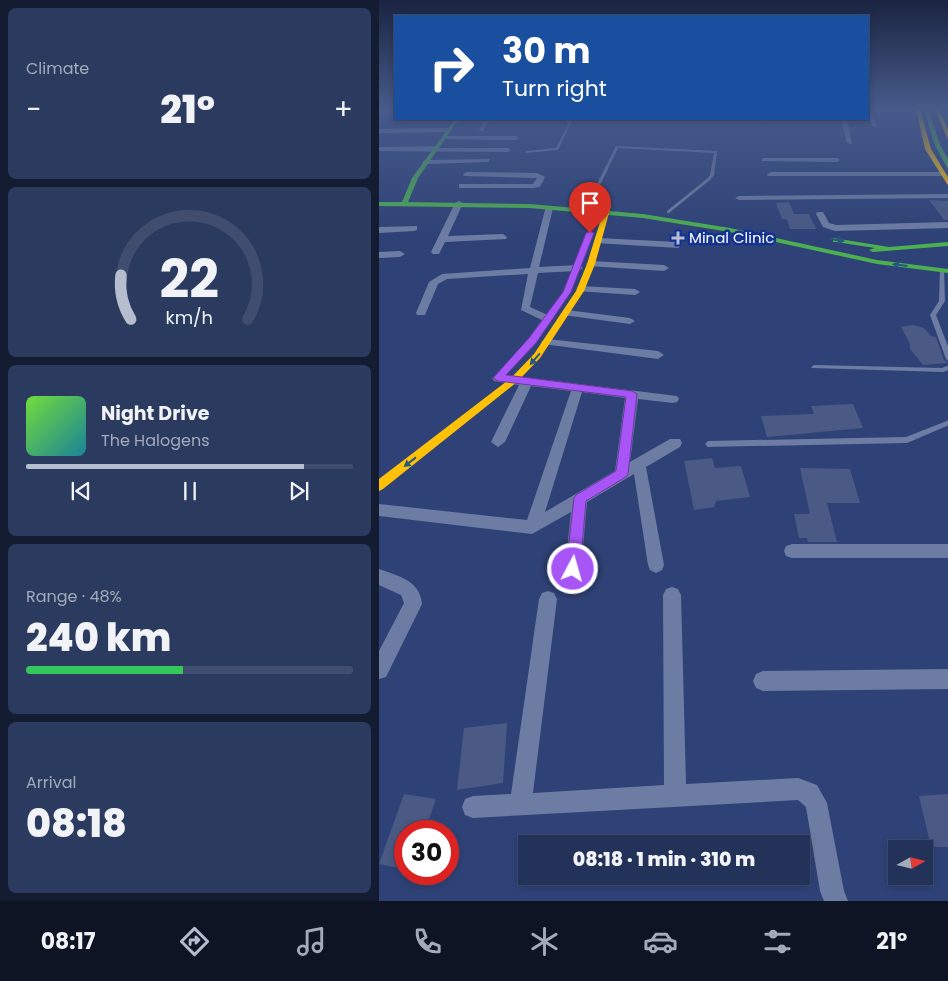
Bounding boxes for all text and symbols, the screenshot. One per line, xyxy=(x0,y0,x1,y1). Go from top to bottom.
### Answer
text: 30 m xyxy=(502,26,590,75)
icon: right xyxy=(419,35,484,100)
text: Climate xyxy=(26,57,89,80)
text: Turn right xyxy=(502,73,607,104)
text: 21° xyxy=(160,83,215,136)
text: − xyxy=(26,90,41,129)
text: + xyxy=(334,90,353,129)
pin xyxy=(569,182,611,233)
icon: arrive xyxy=(576,189,604,217)
place label: Minal Clinic xyxy=(689,227,774,248)
marker: Minal Clinic xyxy=(671,231,685,245)
one-way arrow xyxy=(829,236,845,244)
text: 22 xyxy=(160,243,219,316)
one-way arrow xyxy=(892,261,908,269)
text: km/h xyxy=(166,305,213,330)
one-way arrow xyxy=(529,352,540,365)
text: Night Drive xyxy=(101,400,210,427)
text: The Halogens xyxy=(101,429,209,452)
one-way arrow xyxy=(404,456,417,467)
icon: previous xyxy=(67,477,95,505)
icon: pause xyxy=(176,477,204,505)
icon: next xyxy=(285,477,313,505)
position arrow xyxy=(546,542,598,594)
text: Range · 48% xyxy=(26,585,122,608)
text: 240 km xyxy=(26,611,171,664)
text: Arrival xyxy=(26,771,76,794)
text: 08:18 xyxy=(26,797,127,850)
speed limit sign: 30 xyxy=(394,820,459,885)
north arrow xyxy=(888,840,933,885)
map controls xyxy=(888,840,933,885)
text: 08:18 · 1 min · 310 m xyxy=(573,846,755,873)
icon: directions xyxy=(177,924,212,959)
icon: music xyxy=(294,924,329,959)
icon: phone xyxy=(410,924,445,959)
icon: climate xyxy=(527,924,562,959)
icon: car xyxy=(643,924,678,959)
icon: filters xyxy=(760,924,795,959)
text: 08:17 xyxy=(41,926,96,957)
text: 21° xyxy=(876,926,907,957)

